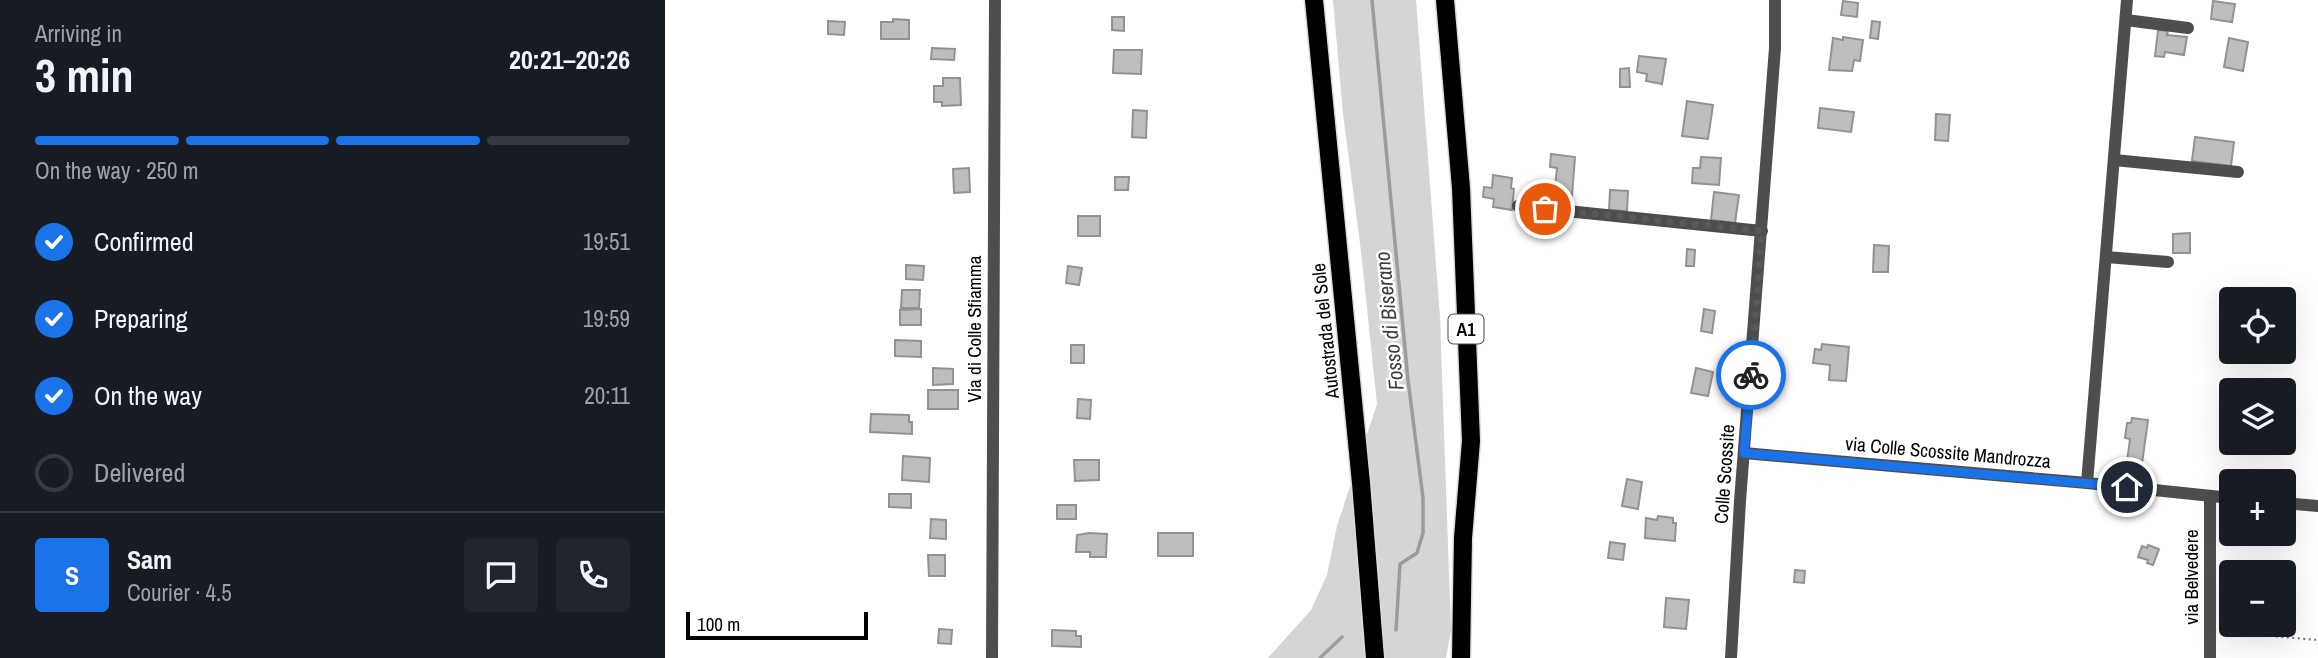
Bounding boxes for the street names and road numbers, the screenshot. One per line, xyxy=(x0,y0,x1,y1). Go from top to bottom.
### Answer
street label: Via di Colle Sfiamma xyxy=(961,255,987,402)
street label: Autostrada del Sole xyxy=(1305,262,1345,401)
road number: A1 xyxy=(1449,314,1483,344)
street label: Colle Scossite xyxy=(1708,423,1740,525)
street label: via Colle Scossite Mandrozza xyxy=(1844,430,2052,474)
street label: via Belvedere xyxy=(2178,529,2204,625)

